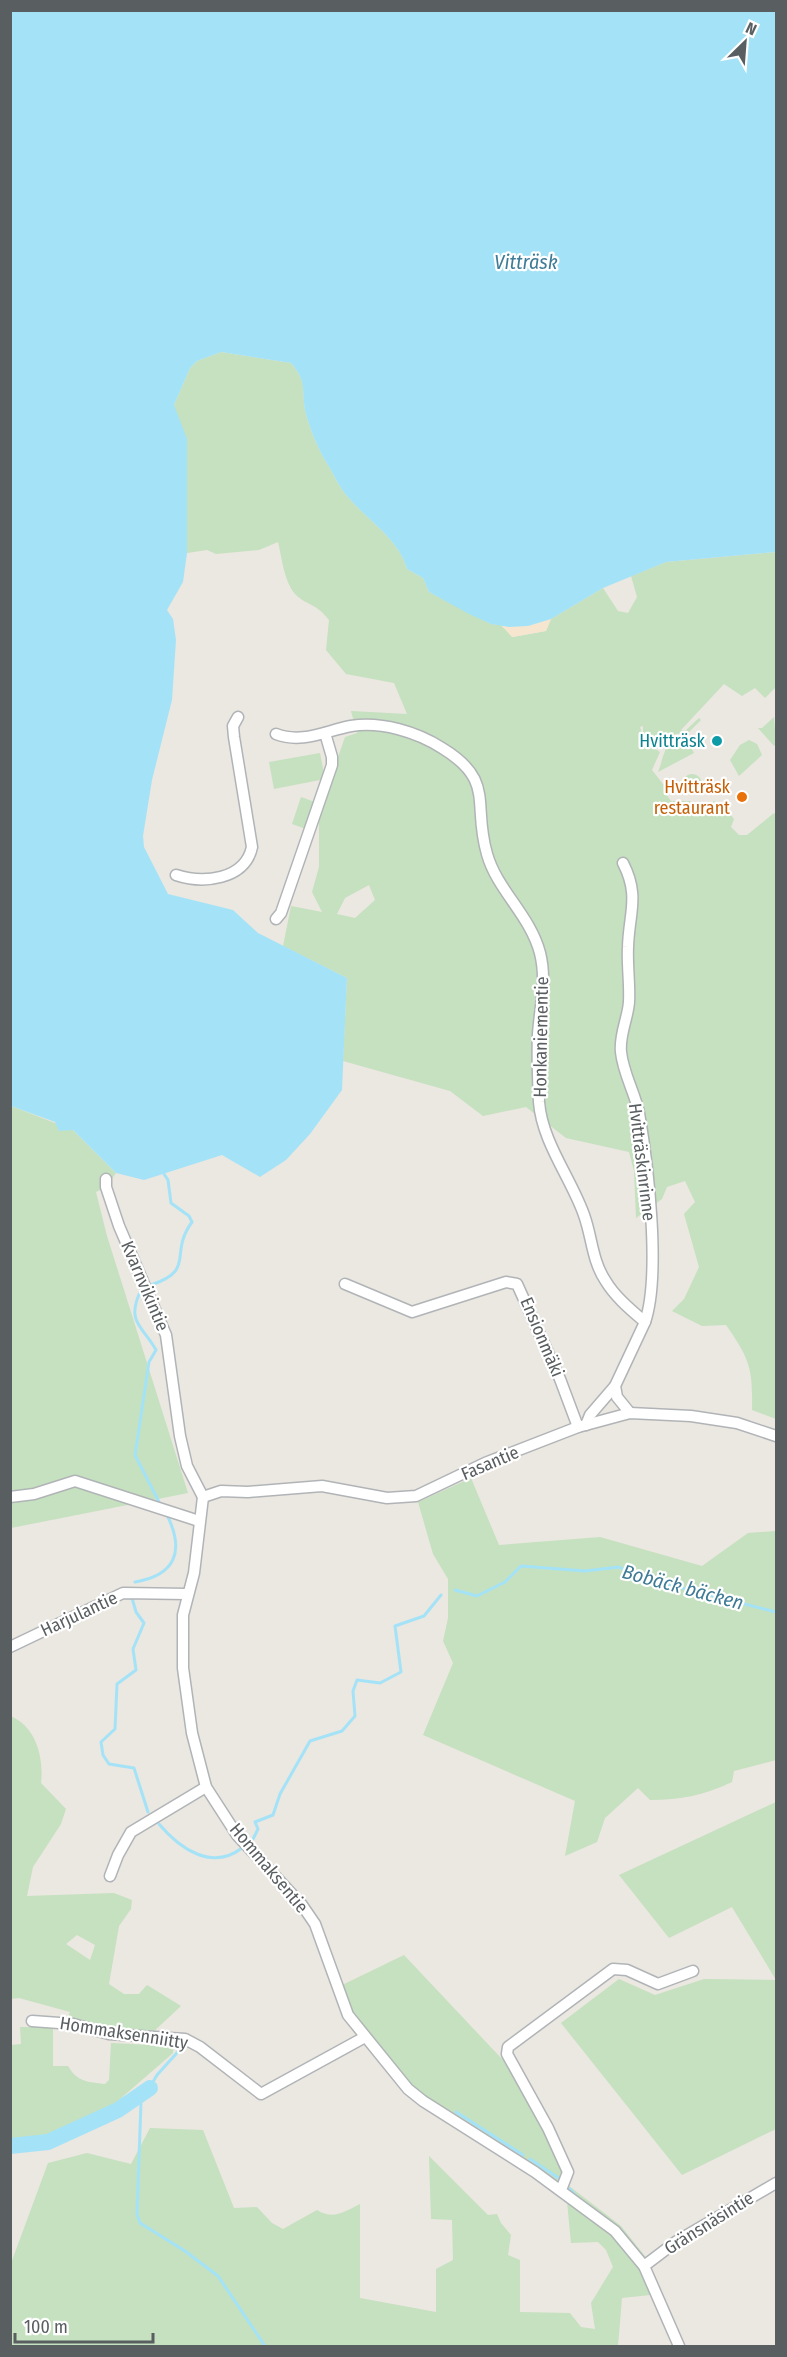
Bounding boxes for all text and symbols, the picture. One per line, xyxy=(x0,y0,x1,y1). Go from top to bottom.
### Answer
north arrow xyxy=(715,12,775,72)
text: N xyxy=(743,18,759,39)
water label: Vitträsk xyxy=(494,250,558,274)
place label: Hvitträsk xyxy=(639,730,706,752)
marker: Hvitträsk xyxy=(710,734,724,748)
place label: Hvitträsk restaurant xyxy=(654,776,731,819)
marker: Hvitträsk restaurant xyxy=(735,790,749,804)
street label: Honkaniementie xyxy=(529,976,553,1098)
street label: Hvitträskinrinne xyxy=(624,1102,660,1222)
street label: Kvarnvikintie xyxy=(116,1238,174,1335)
street label: Ensionmäki xyxy=(515,1294,569,1380)
street label: Fasantie xyxy=(458,1441,522,1485)
water label: Bobäck bäcken xyxy=(620,1559,746,1615)
street label: Harjulantie xyxy=(37,1587,121,1641)
street label: Hommaksentie xyxy=(225,1819,313,1917)
street label: Hommaksenniitty xyxy=(58,2012,190,2054)
street label: Gränsnäsintie xyxy=(660,2187,758,2259)
scale bar xyxy=(15,2306,153,2344)
text: 100 m xyxy=(24,2316,68,2338)

